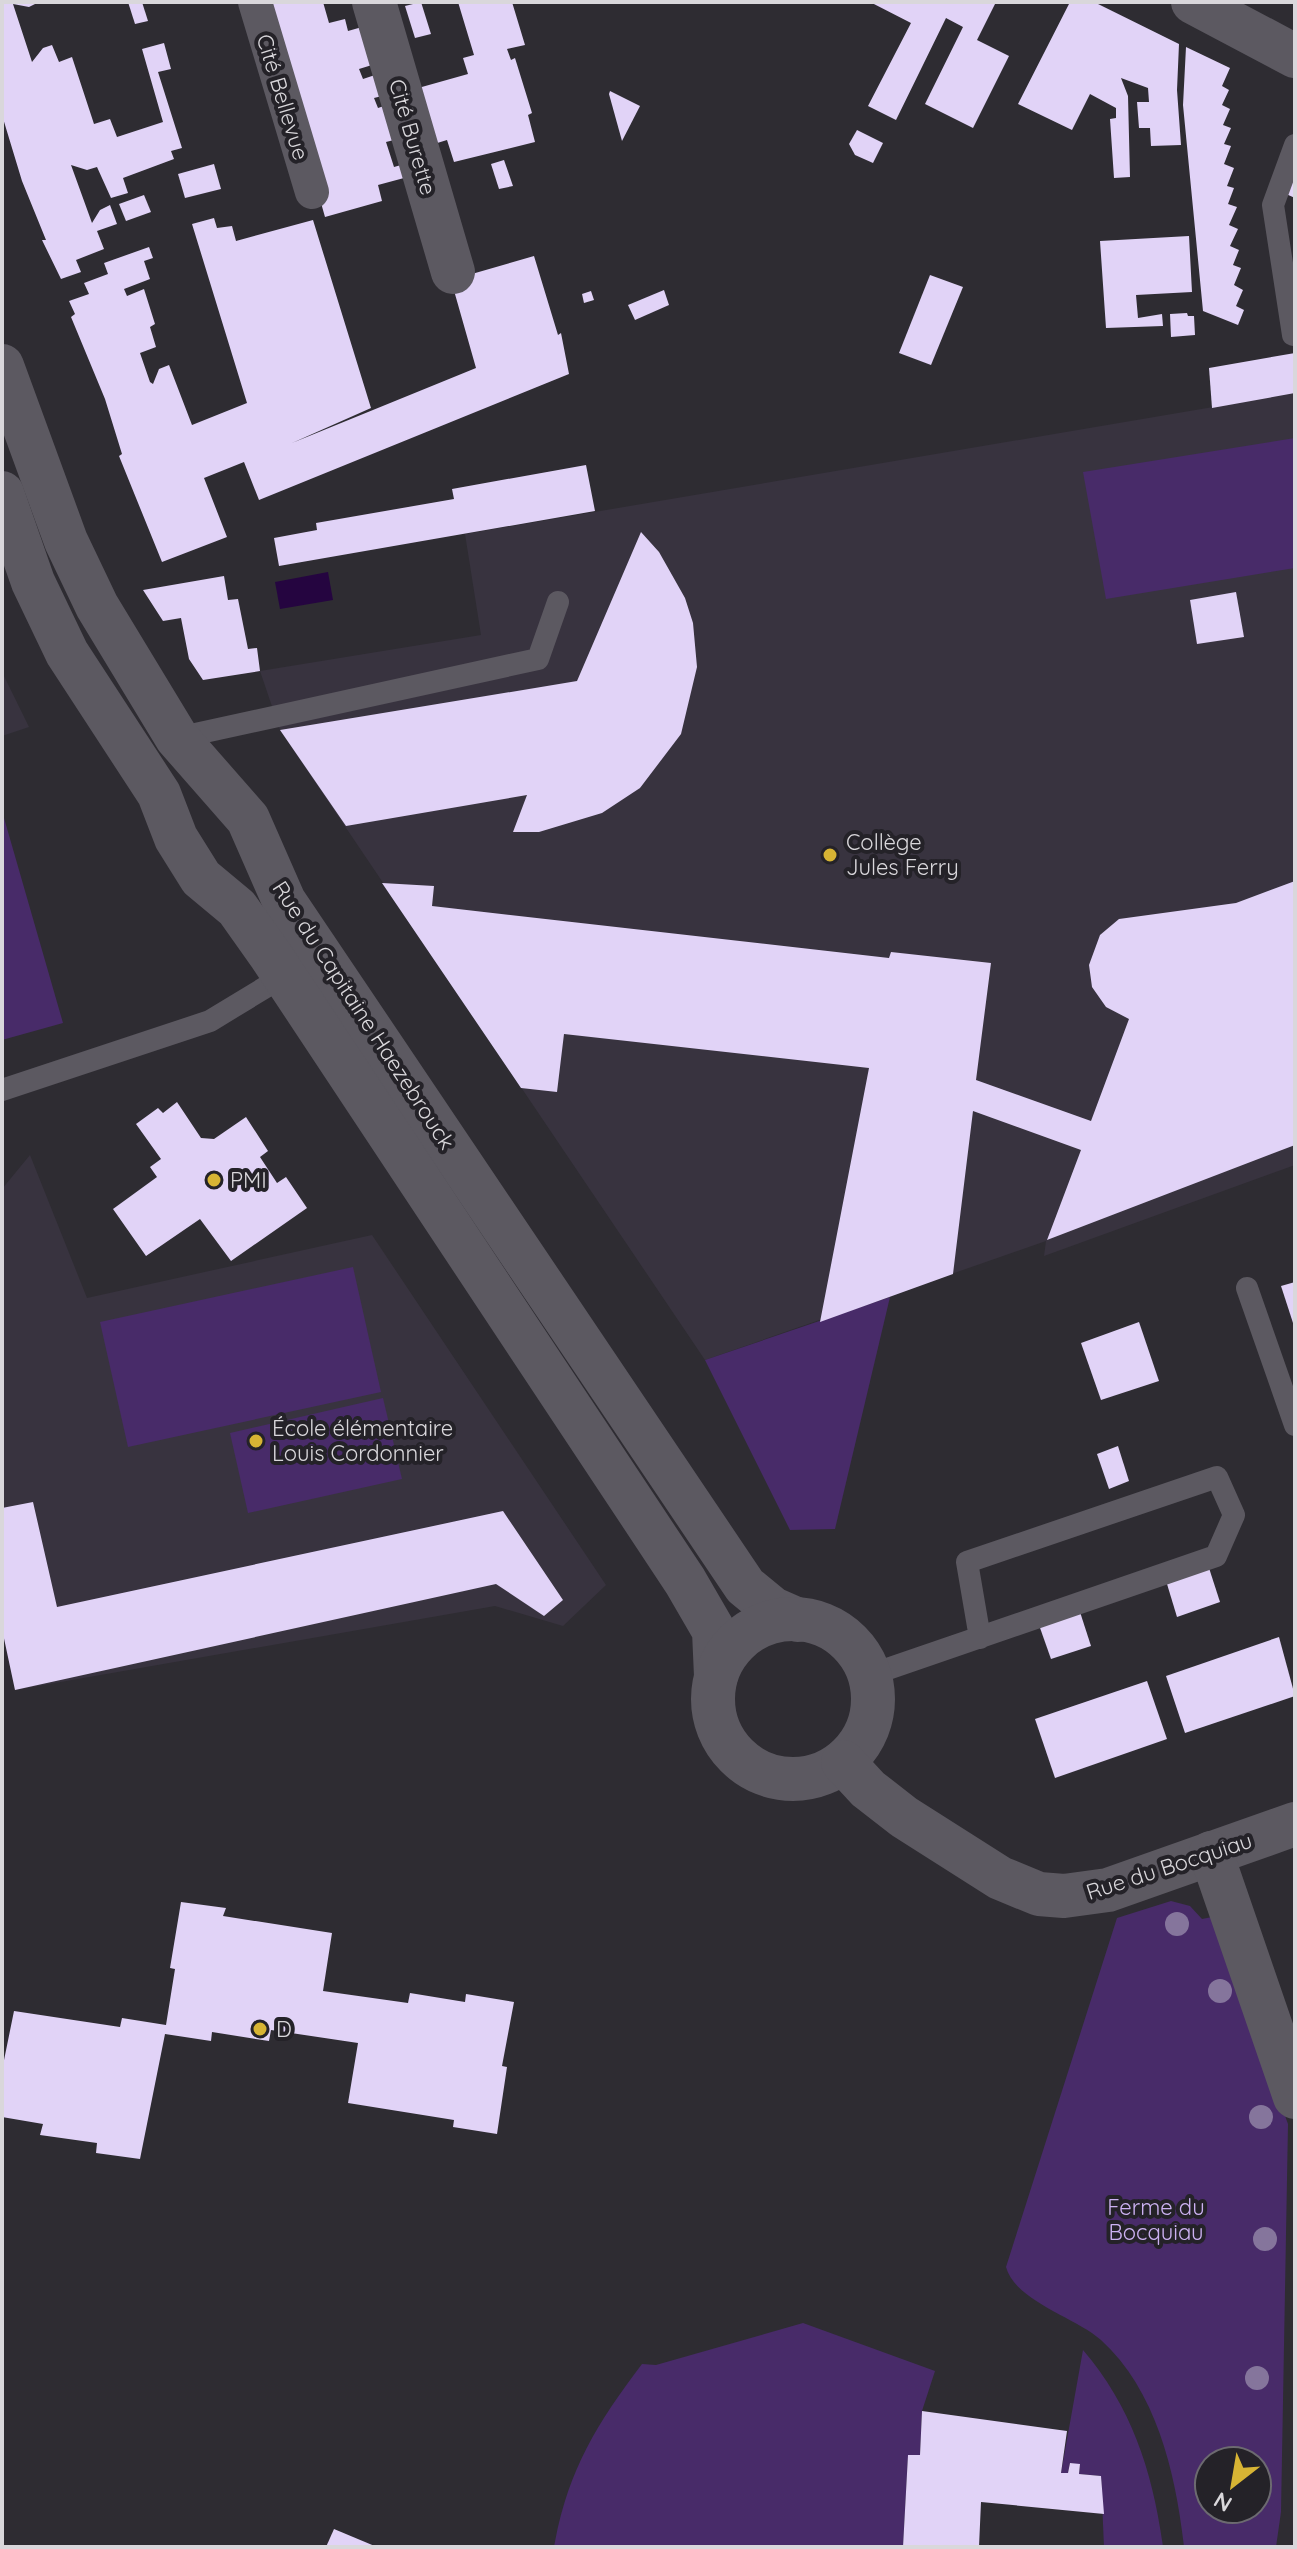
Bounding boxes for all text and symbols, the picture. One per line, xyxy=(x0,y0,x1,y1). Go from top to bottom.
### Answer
street label: Cité Bellevue xyxy=(251,31,315,163)
street label: Cité Burette xyxy=(383,76,443,198)
place label: Collège Jules Ferry xyxy=(846,828,959,881)
marker: Collège Jules Ferry xyxy=(821,846,839,864)
street label: Rue du Capitaine Haezebrouck xyxy=(267,875,461,1155)
place label: PMI xyxy=(230,1166,267,1194)
marker: PMI xyxy=(205,1171,223,1189)
place label: École élémentaire Louis Cordonnier xyxy=(272,1414,453,1467)
marker: École élémentaire Louis Cordonnier xyxy=(247,1432,265,1450)
street label: Rue du Bocquiau xyxy=(1082,1826,1256,1906)
place label: D xyxy=(276,2015,292,2043)
marker: D xyxy=(251,2020,269,2038)
park label: Ferme du Bocquiau xyxy=(1107,2193,1205,2246)
north arrow xyxy=(1193,2445,1273,2525)
text: N xyxy=(1209,2486,1237,2518)

